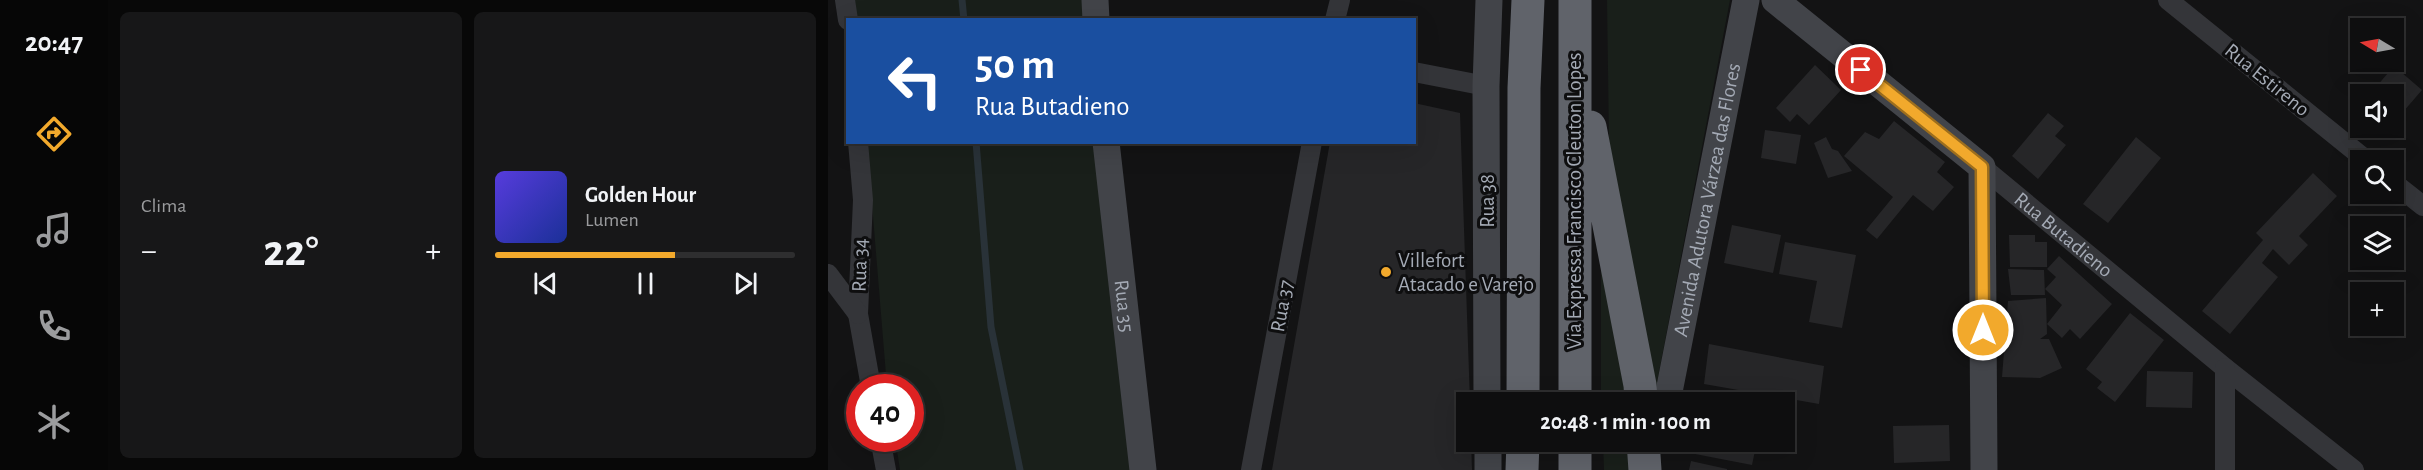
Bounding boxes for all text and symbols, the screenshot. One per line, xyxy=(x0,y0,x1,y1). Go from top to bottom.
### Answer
north arrow xyxy=(2350,18,2404,72)
map controls xyxy=(2350,18,2404,336)
text: 20:47 xyxy=(25,29,83,56)
street label: Rua Estireno xyxy=(2221,40,2313,120)
icon: left xyxy=(876,42,954,120)
text: 50 m xyxy=(975,44,1055,86)
pin xyxy=(1835,44,1886,95)
street label: Via Expressa Francisco Cleuton Lopes xyxy=(1564,52,1585,350)
icon: arrive xyxy=(1844,53,1877,86)
street label: Avenida Adutora Várzea das Flores xyxy=(1670,61,1744,338)
button: sound xyxy=(2350,84,2404,138)
text: Rua Butadieno xyxy=(975,93,1130,120)
icon: directions xyxy=(33,113,75,155)
button: search xyxy=(2350,150,2404,204)
street label: Rua 38 xyxy=(1477,174,1498,228)
text: Golden Hour xyxy=(585,184,696,206)
street label: Rua Butadieno xyxy=(2011,188,2117,281)
text: Clima xyxy=(141,196,186,216)
icon: music xyxy=(33,209,75,251)
text: Lumen xyxy=(585,210,639,230)
button: layers xyxy=(2350,216,2404,270)
text: 22° xyxy=(263,229,319,274)
text: − xyxy=(141,235,157,268)
text: + xyxy=(425,235,441,268)
street label: Rua 34 xyxy=(849,238,871,292)
place label: Villefort Atacado e Varejo xyxy=(1398,250,1534,295)
marker: Villefort Atacado e Varejo xyxy=(1379,265,1393,279)
icon: previous xyxy=(529,267,562,300)
icon: pause xyxy=(629,267,662,300)
icon: next xyxy=(729,267,762,300)
street label: Rua 37 xyxy=(1267,278,1297,334)
street label: Rua 35 xyxy=(1111,279,1138,333)
button: + xyxy=(2350,282,2404,336)
position arrow xyxy=(1951,298,2015,362)
icon: phone xyxy=(33,305,75,347)
speed limit sign: 40 xyxy=(846,374,924,452)
icon: climate xyxy=(33,401,75,443)
text: 20:48 · 1 min · 100 m xyxy=(1540,411,1711,433)

